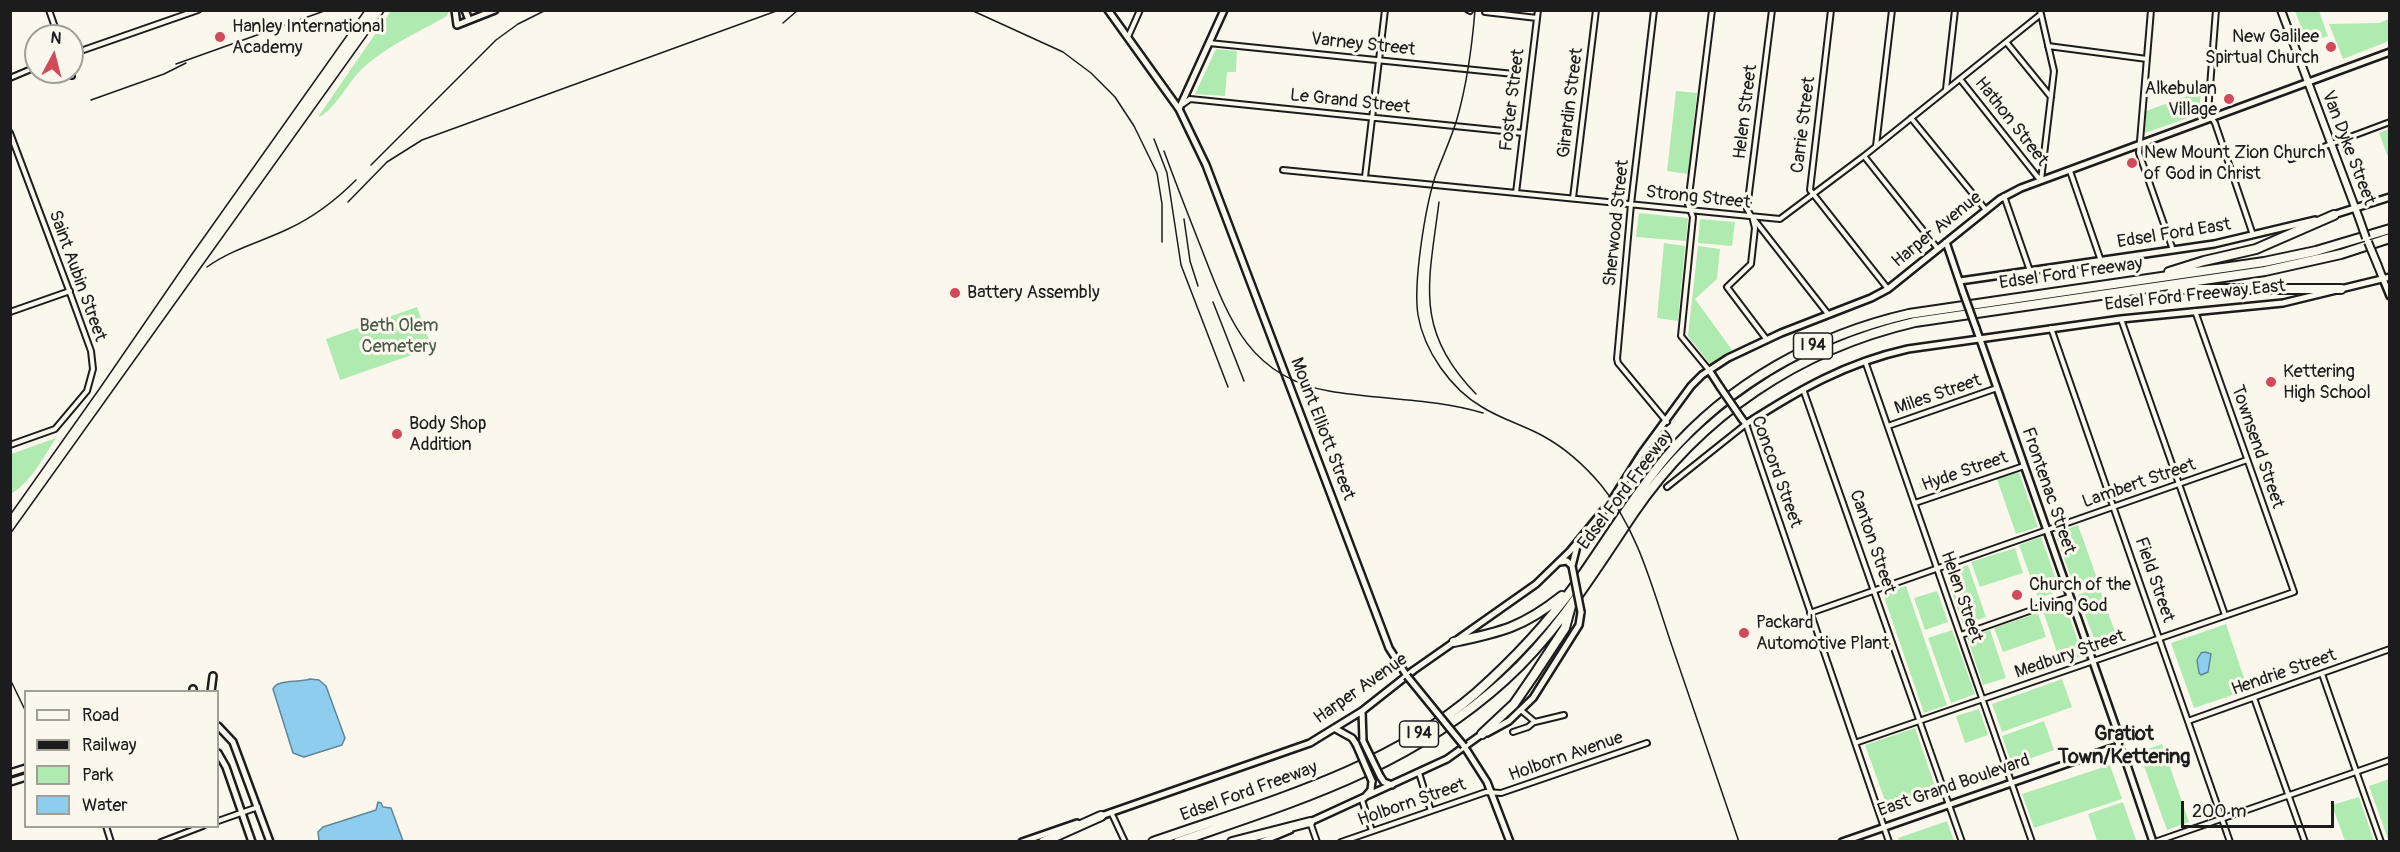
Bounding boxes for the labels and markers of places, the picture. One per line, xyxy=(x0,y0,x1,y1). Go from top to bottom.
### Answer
place label: Hanley International Academy xyxy=(232,16,385,58)
place label: New Galilee Spirtual Church xyxy=(2205,26,2319,68)
marker: Hanley International Academy xyxy=(213,30,227,44)
marker: New Galilee Spirtual Church xyxy=(2324,40,2338,54)
place label: Alkebulan Village xyxy=(2144,78,2217,121)
marker: Alkebulan Village xyxy=(2222,92,2236,106)
place label: New Mount Zion Church of God in Christ xyxy=(2144,142,2326,184)
marker: New Mount Zion Church of God in Christ xyxy=(2125,156,2139,170)
place label: Battery Assembly xyxy=(967,282,1100,304)
marker: Battery Assembly xyxy=(948,286,962,300)
place label: Kettering High School xyxy=(2283,361,2371,404)
marker: Kettering High School xyxy=(2264,375,2278,389)
place label: Body Shop Addition xyxy=(409,413,487,456)
marker: Body Shop Addition xyxy=(390,427,404,441)
place label: Church of the Living God xyxy=(2029,574,2131,616)
marker: Church of the Living God xyxy=(2010,588,2024,602)
place label: Packard Automotive Plant xyxy=(1756,612,1889,654)
marker: Packard Automotive Plant xyxy=(1737,626,1751,640)

